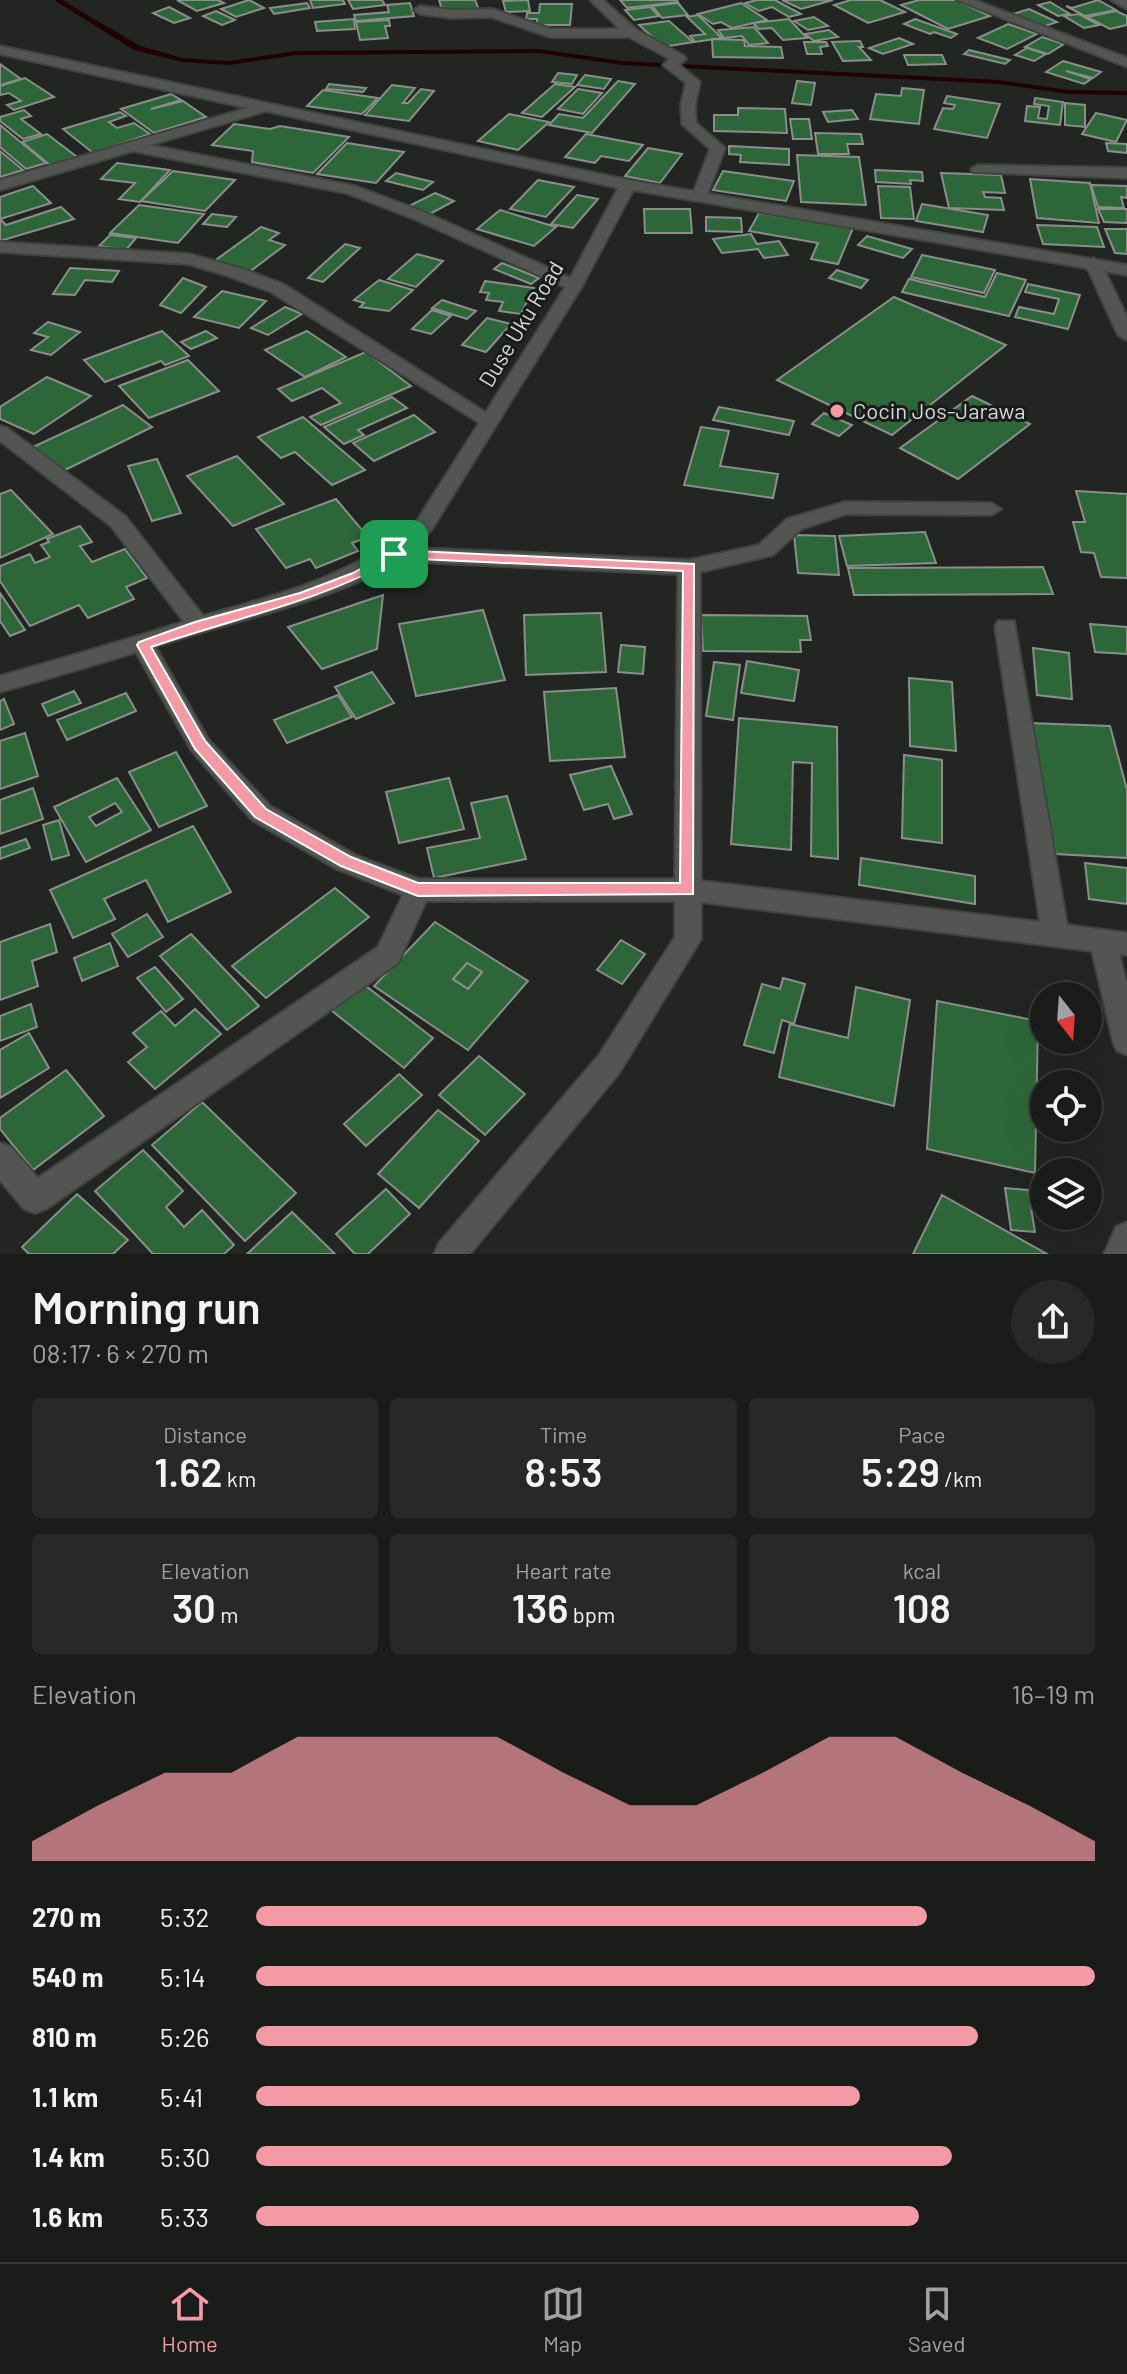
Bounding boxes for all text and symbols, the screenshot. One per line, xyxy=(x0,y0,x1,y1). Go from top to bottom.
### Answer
street label: Duse Uku Road xyxy=(472,256,568,391)
place label: Cocin Jos-Jarawa xyxy=(853,397,1025,423)
marker: Cocin Jos-Jarawa xyxy=(828,402,846,420)
pin xyxy=(360,520,428,588)
icon: arrive xyxy=(372,532,416,576)
north arrow xyxy=(1030,982,1102,1054)
map controls xyxy=(1030,982,1102,1230)
button: locate xyxy=(1030,1070,1102,1142)
button: layers xyxy=(1030,1158,1102,1230)
text: Morning run xyxy=(32,1280,261,1333)
button: share xyxy=(1011,1280,1095,1364)
text: 08:17 · 6 × 270 m xyxy=(32,1337,209,1368)
text: Distance xyxy=(163,1421,247,1447)
text: Time xyxy=(540,1421,587,1447)
text: Pace xyxy=(898,1421,945,1447)
text: 1.62 xyxy=(154,1447,222,1495)
text: 8:53 xyxy=(525,1447,602,1495)
text: 5:29 xyxy=(861,1447,940,1495)
text: km xyxy=(222,1465,256,1491)
text: /km xyxy=(940,1465,982,1491)
text: Elevation xyxy=(161,1557,249,1583)
text: Heart rate xyxy=(515,1557,612,1583)
text: kcal xyxy=(903,1557,941,1583)
text: 30 xyxy=(172,1583,216,1631)
text: 136 xyxy=(512,1583,568,1631)
text: 108 xyxy=(893,1583,951,1631)
text: m xyxy=(216,1601,238,1627)
text: bpm xyxy=(568,1601,615,1627)
text: Elevation xyxy=(32,1678,137,1709)
text: 16–19 m xyxy=(1011,1678,1095,1709)
text: 270 m xyxy=(32,1901,101,1932)
text: 5:32 xyxy=(160,1901,210,1932)
text: 540 m xyxy=(32,1961,103,1992)
text: 5:14 xyxy=(160,1961,206,1992)
text: 810 m xyxy=(32,2021,97,2052)
text: 5:26 xyxy=(160,2021,210,2052)
text: 1.1 km xyxy=(32,2081,98,2112)
text: 5:41 xyxy=(160,2081,203,2112)
text: 1.4 km xyxy=(32,2141,105,2172)
text: 5:30 xyxy=(160,2141,210,2172)
text: 1.6 km xyxy=(32,2201,103,2232)
text: 5:33 xyxy=(160,2201,209,2232)
tab: Home xyxy=(162,2282,218,2356)
tab: Map xyxy=(541,2282,585,2356)
tab: Saved xyxy=(908,2282,965,2356)

